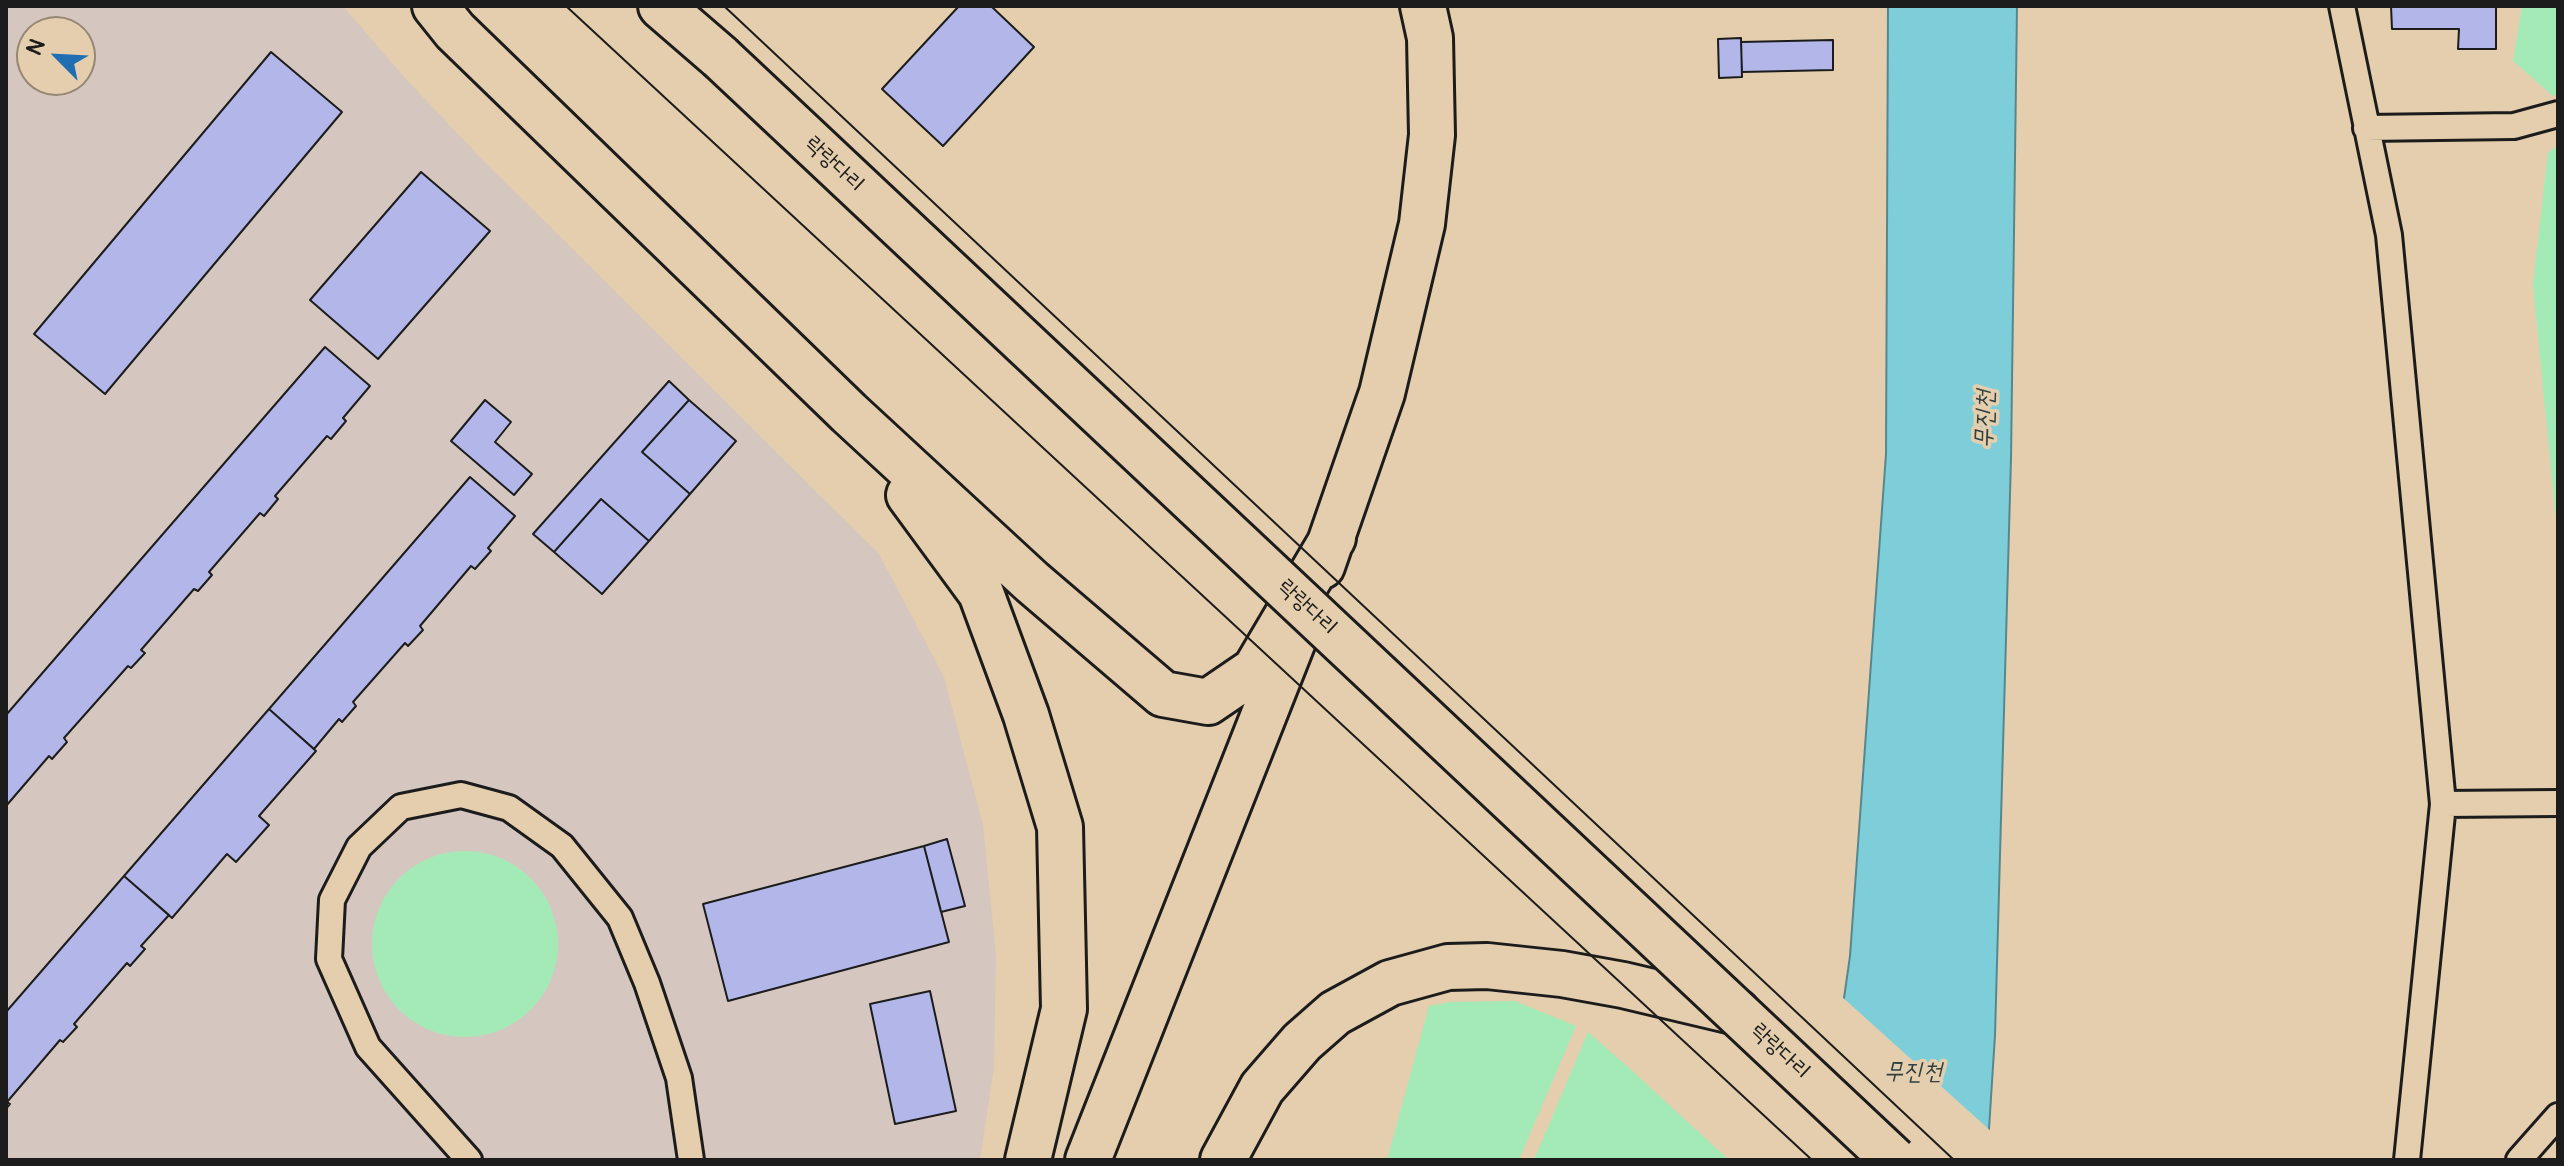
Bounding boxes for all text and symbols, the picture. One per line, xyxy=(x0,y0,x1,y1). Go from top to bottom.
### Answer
north arrow xyxy=(16,16,96,96)
text: N xyxy=(20,35,52,60)
street label: 락랑다리 xyxy=(799,131,869,199)
water label: 무진천 xyxy=(1971,390,2001,448)
street label: 락랑다리 xyxy=(1272,574,1342,642)
street label: 락랑다리 xyxy=(1745,1018,1815,1086)
water label: 무진천 xyxy=(1884,1059,1942,1087)

